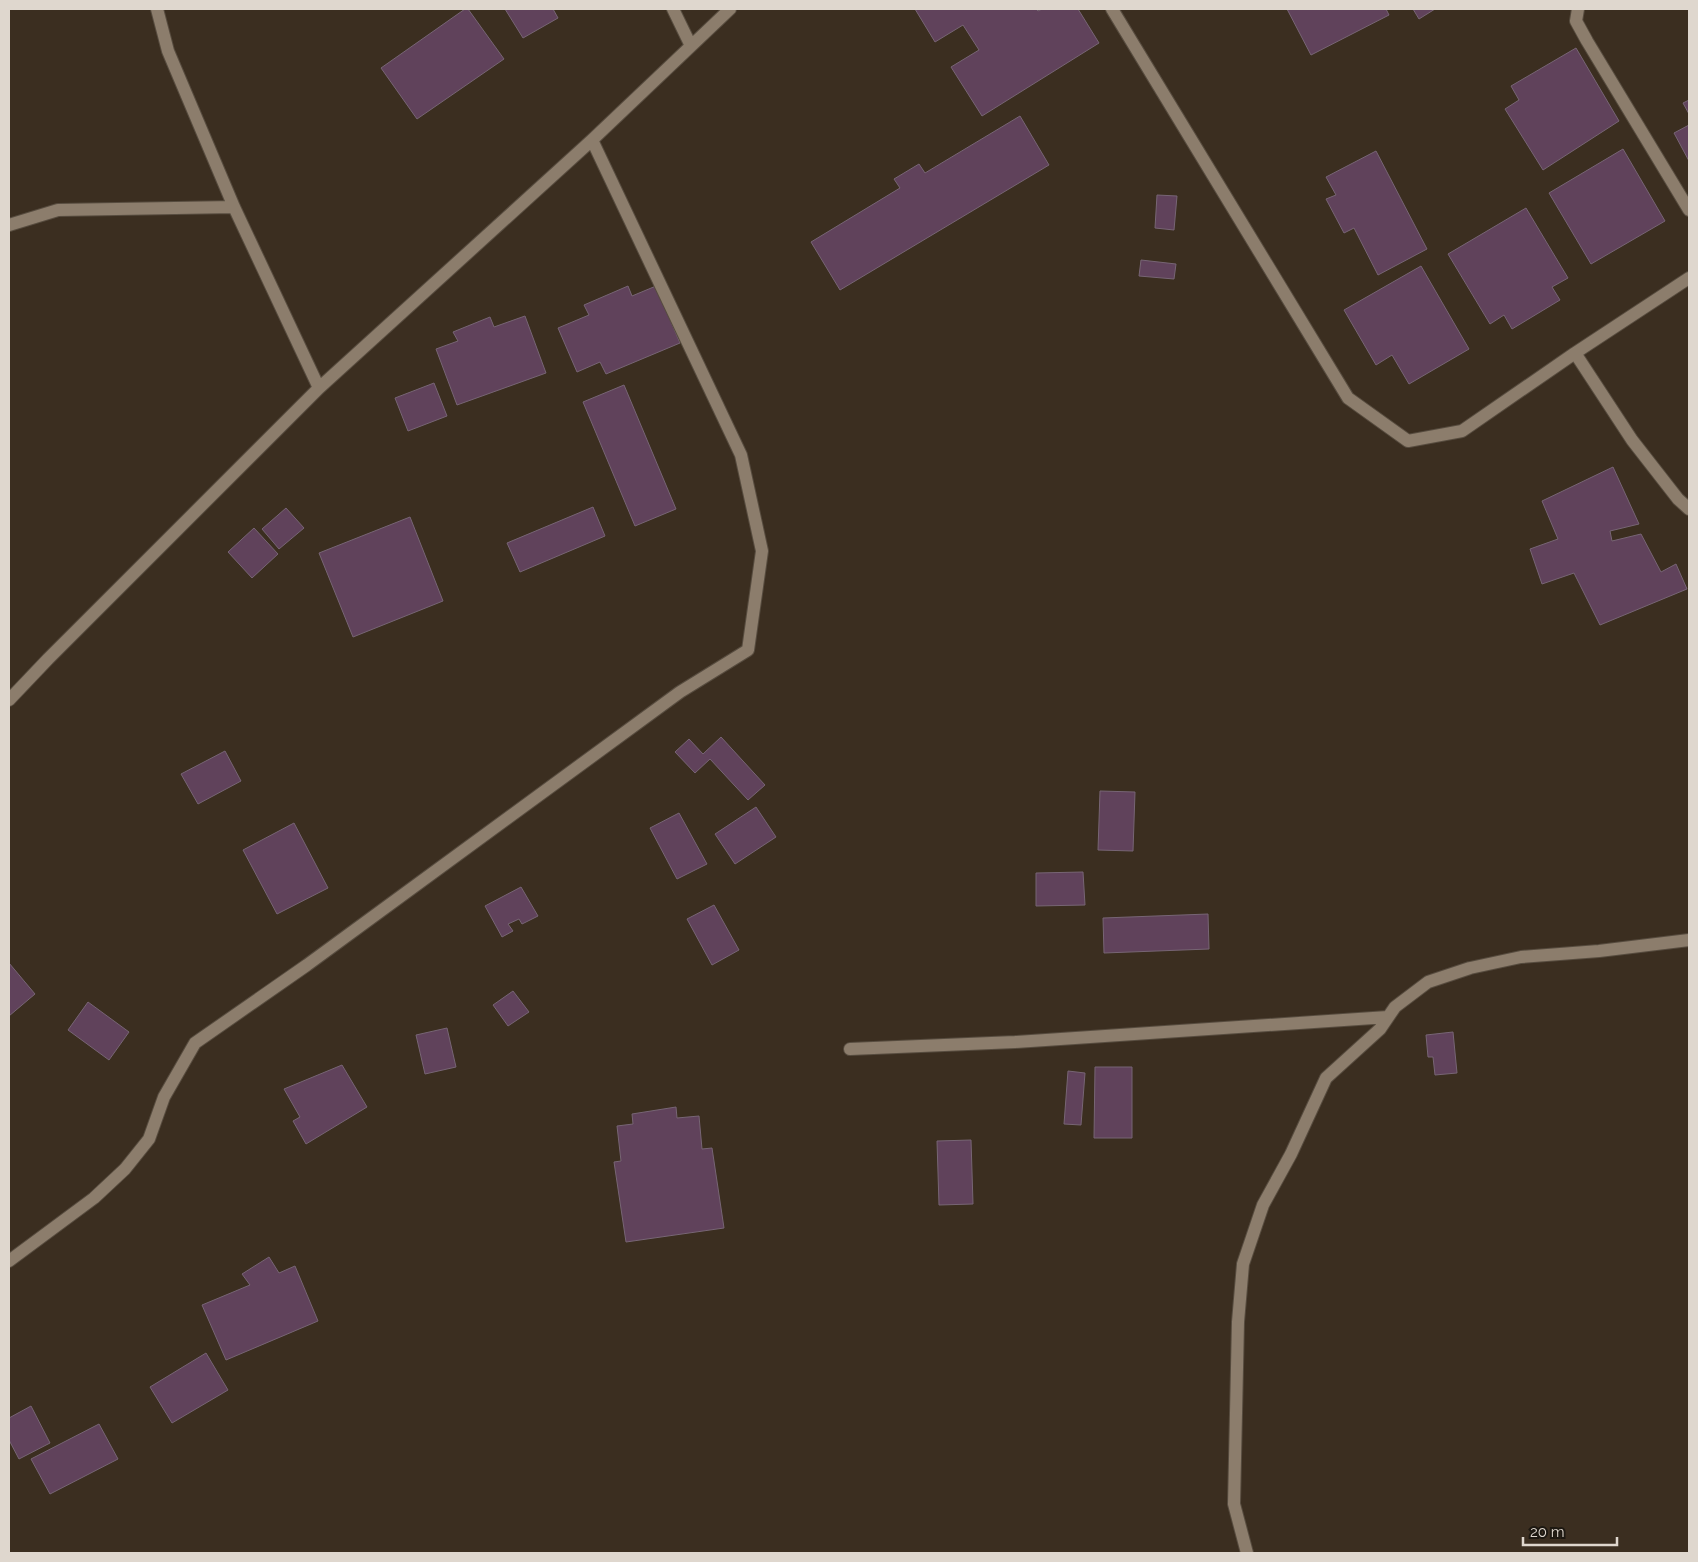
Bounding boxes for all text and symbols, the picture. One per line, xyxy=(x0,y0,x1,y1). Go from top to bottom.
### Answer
scale bar xyxy=(1523,1514,1617,1546)
text: 20 m xyxy=(1530,1523,1565,1541)

